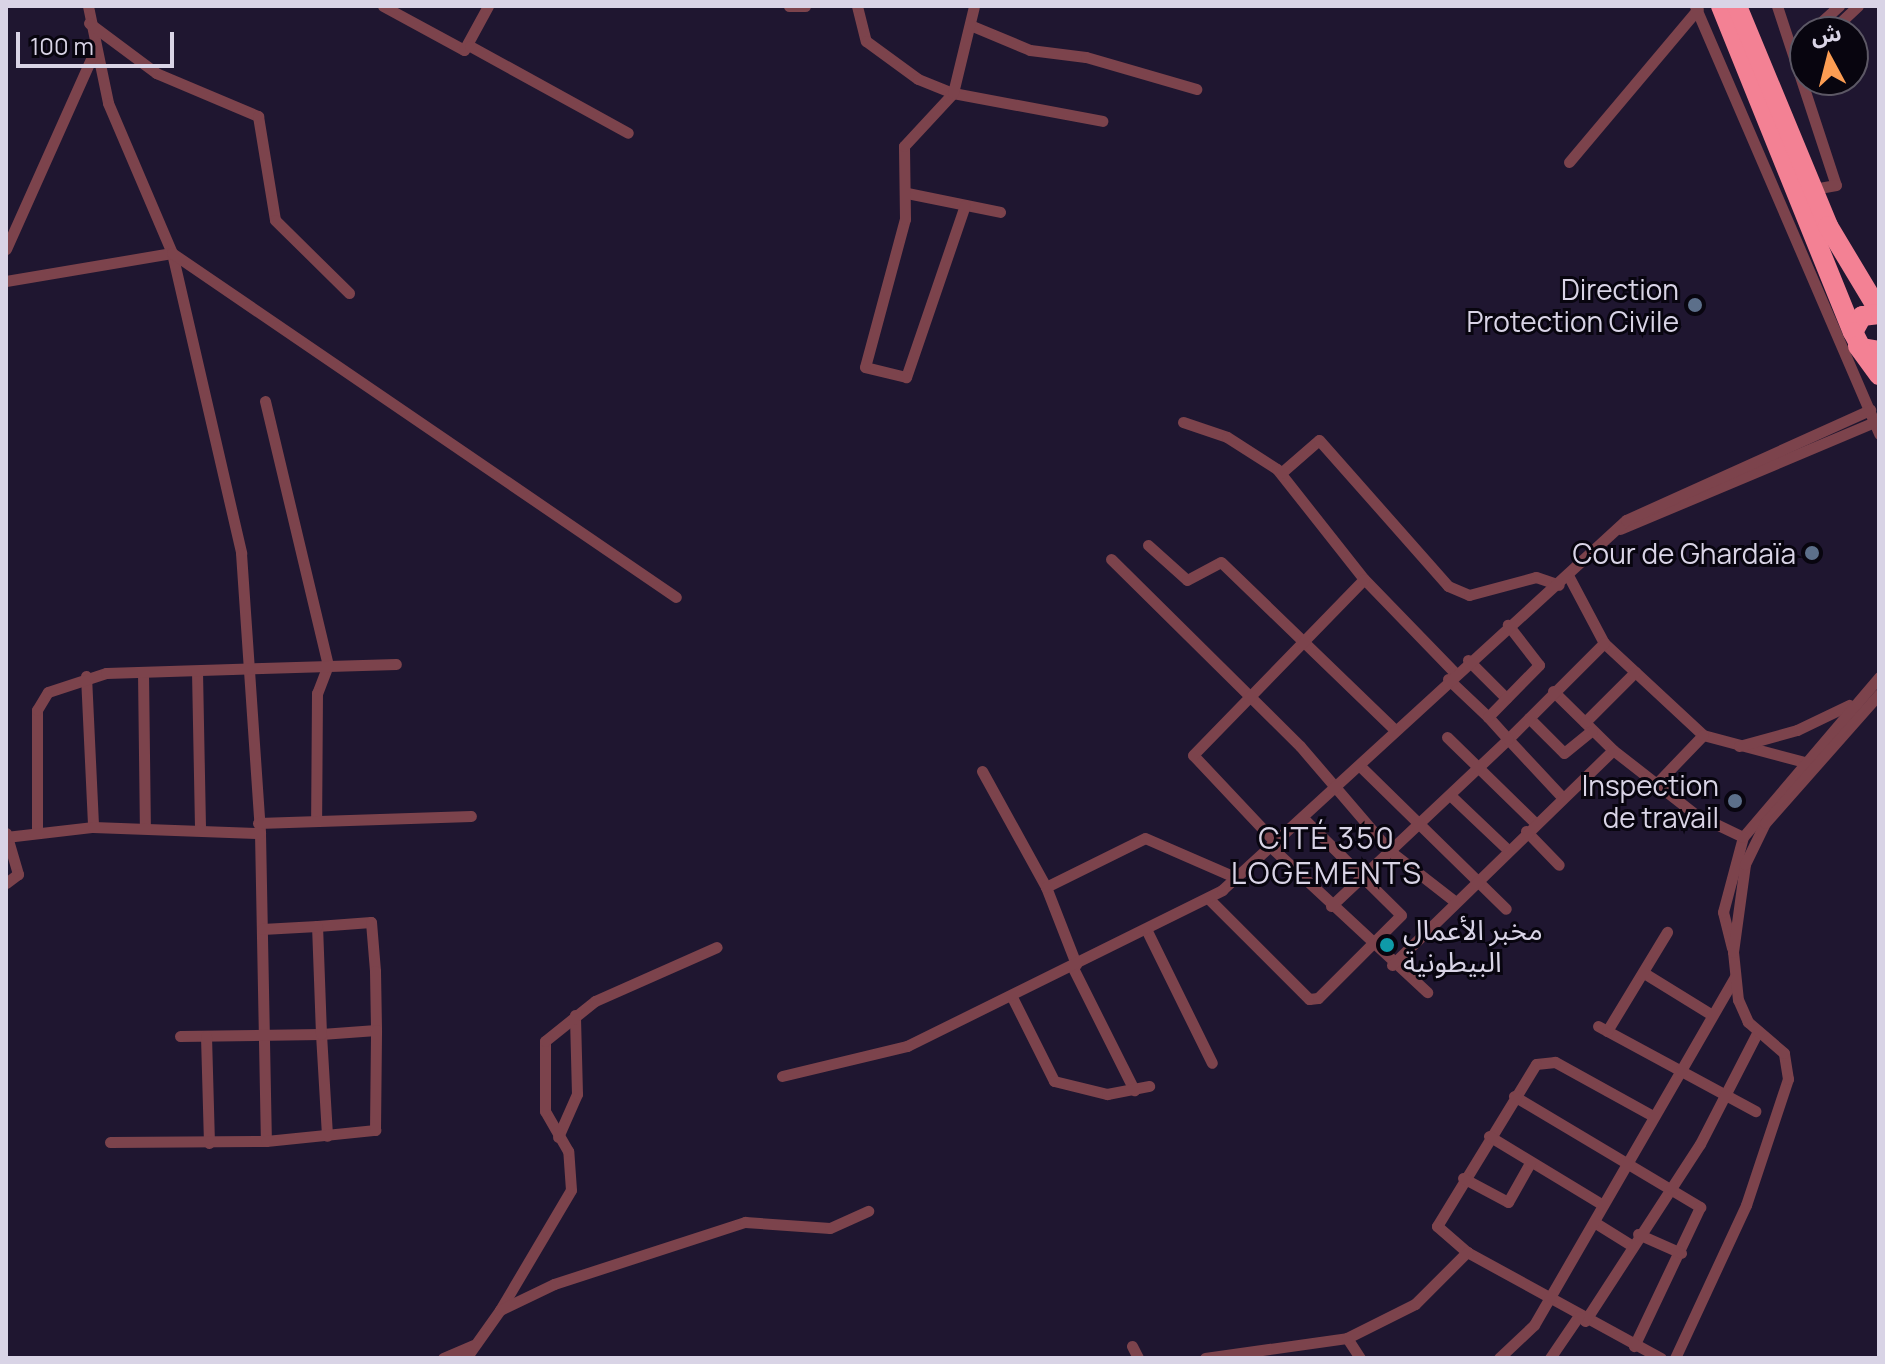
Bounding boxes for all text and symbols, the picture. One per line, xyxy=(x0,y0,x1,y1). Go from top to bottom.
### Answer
scale bar xyxy=(20,16,178,66)
north arrow xyxy=(1789,16,1869,96)
text: ش xyxy=(1810,17,1843,51)
text: 100 m xyxy=(30,29,94,62)
place label: Direction Protection Civile xyxy=(1466,272,1679,338)
marker: Direction Protection Civile xyxy=(1686,296,1704,314)
place label: Cour de Ghardaïa xyxy=(1573,536,1796,570)
marker: Cour de Ghardaïa xyxy=(1803,544,1821,562)
place label: Inspection de travail xyxy=(1582,768,1719,834)
marker: Inspection de travail xyxy=(1726,792,1744,810)
district label: CITÉ 350 LOGEMENTS xyxy=(1231,820,1423,890)
place label: مخبر الأعمال البيطونية xyxy=(1403,912,1543,978)
marker: مخبر الأعمال البيطونية xyxy=(1378,936,1396,954)

